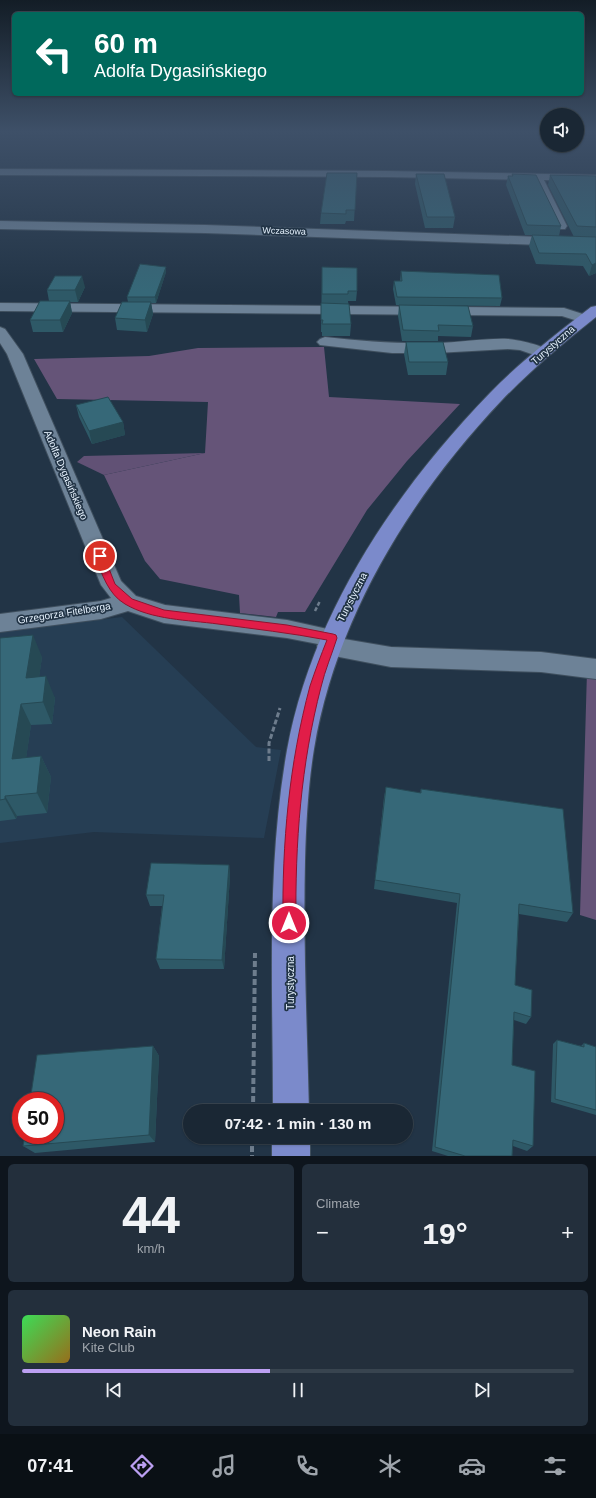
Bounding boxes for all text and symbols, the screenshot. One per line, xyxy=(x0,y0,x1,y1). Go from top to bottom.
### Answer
icon: left xyxy=(28,28,80,80)
text: 60 m xyxy=(94,28,158,59)
text: Adolfa Dygasińskiego xyxy=(94,61,267,81)
map controls xyxy=(540,108,584,152)
button: sound xyxy=(540,108,584,152)
street label: Wczasowa xyxy=(262,225,306,237)
street label: Turystyczna xyxy=(529,323,577,367)
street label: Adolfa Dygasińskiego xyxy=(42,429,90,522)
pin xyxy=(83,539,117,573)
icon: arrive xyxy=(89,545,111,567)
street label: Turystyczna xyxy=(335,570,369,623)
street label: Grzegorza Fitelberga xyxy=(17,600,112,626)
position arrow xyxy=(268,902,310,944)
street label: Turystyczna xyxy=(285,956,296,1010)
speed limit sign: 50 xyxy=(12,1092,64,1144)
text: 07:42 · 1 min · 130 m xyxy=(225,1115,371,1132)
text: 44 xyxy=(122,1186,180,1244)
text: Climate xyxy=(316,1196,360,1211)
text: 19° xyxy=(422,1217,468,1250)
text: − xyxy=(316,1220,329,1245)
text: + xyxy=(561,1220,574,1245)
text: km/h xyxy=(137,1241,165,1256)
text: Neon Rain xyxy=(82,1323,156,1340)
text: Kite Club xyxy=(82,1340,135,1355)
icon: previous xyxy=(103,1379,125,1401)
icon: pause xyxy=(287,1379,309,1401)
icon: next xyxy=(471,1379,493,1401)
icon: directions xyxy=(128,1452,156,1480)
icon: music xyxy=(210,1452,238,1480)
icon: phone xyxy=(293,1452,321,1480)
icon: climate xyxy=(376,1452,404,1480)
icon: car xyxy=(458,1452,486,1480)
icon: filters xyxy=(541,1452,569,1480)
text: 07:41 xyxy=(27,1456,73,1476)

